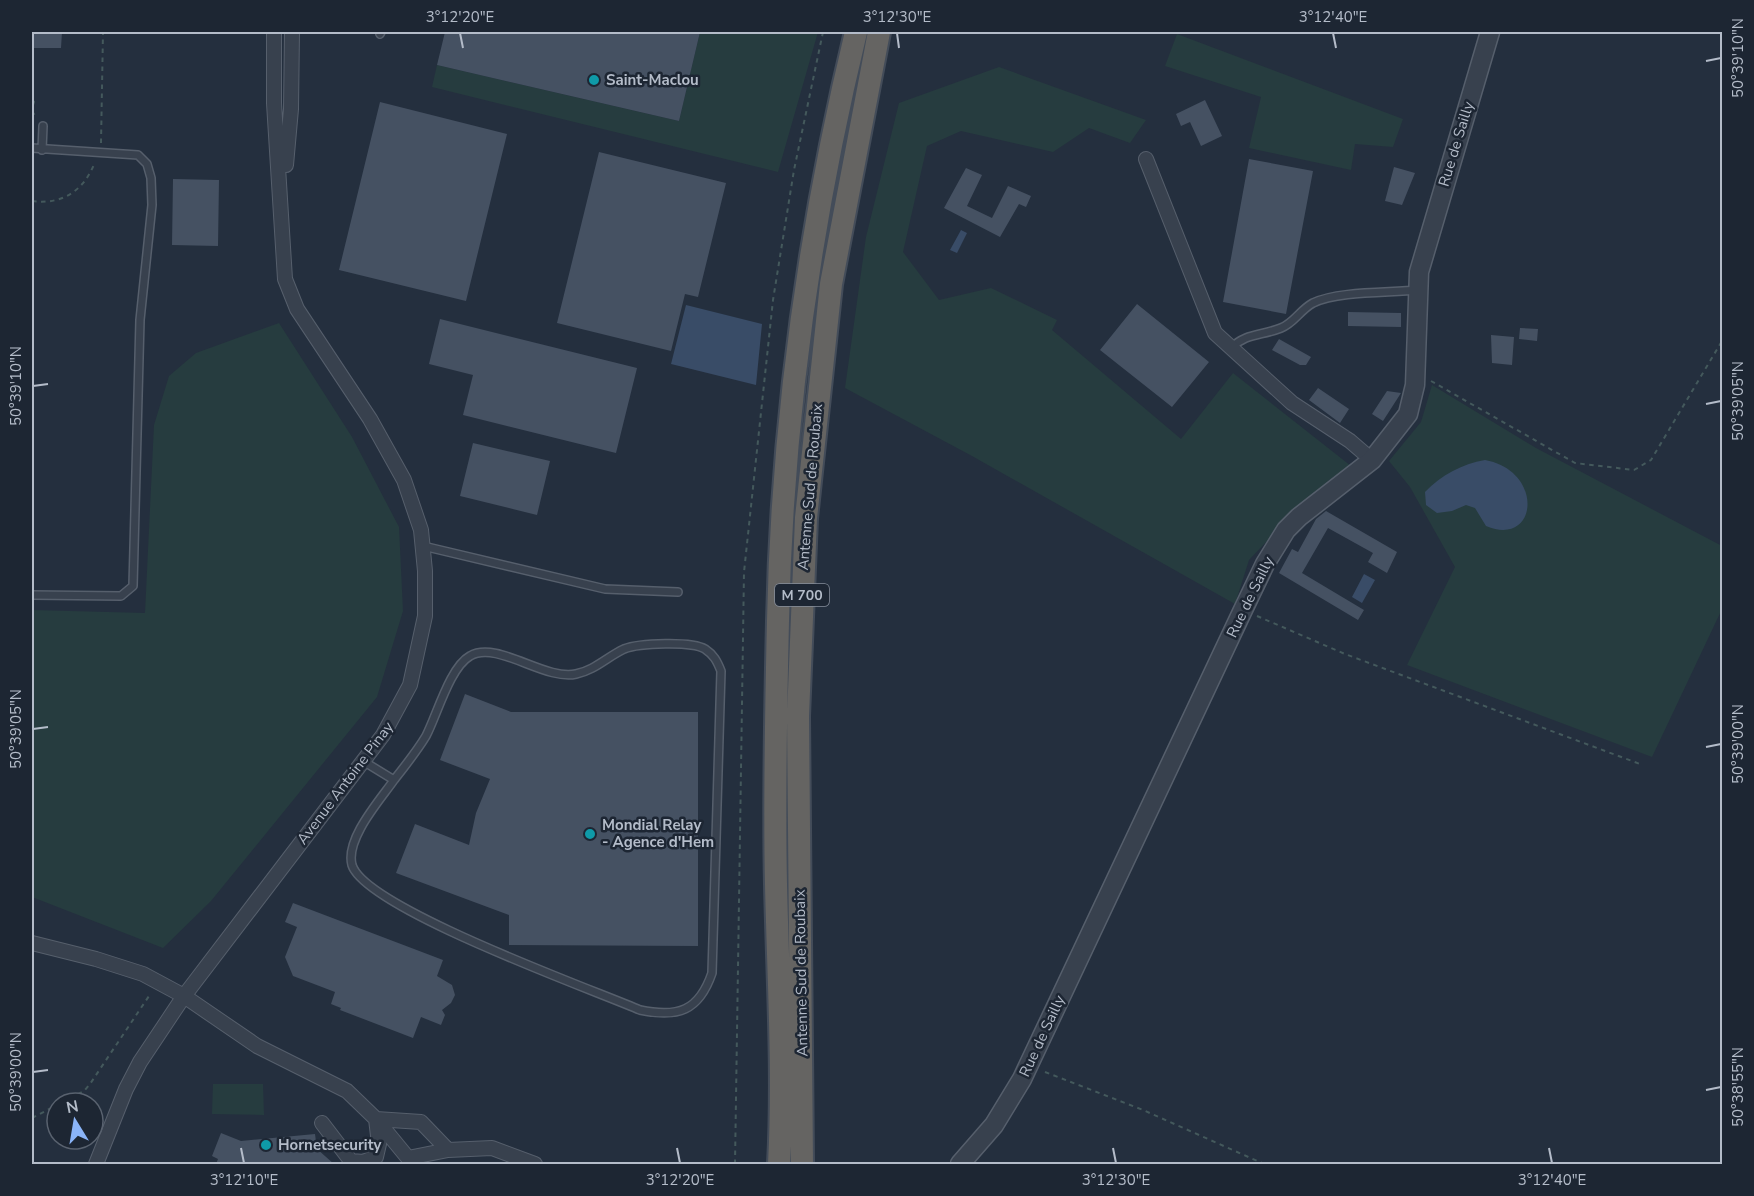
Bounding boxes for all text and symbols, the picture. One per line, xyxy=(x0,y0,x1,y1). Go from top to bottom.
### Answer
text: 3°12'20"E xyxy=(426,7,494,27)
text: 3°12'30"E xyxy=(863,7,931,27)
text: 3°12'40"E xyxy=(1299,7,1367,27)
text: 50°39'10"N xyxy=(1728,18,1748,98)
place label: Saint-Maclou xyxy=(606,70,699,90)
marker: Saint-Maclou xyxy=(587,73,601,87)
street label: Rue de Sailly xyxy=(1434,99,1479,189)
text: 50°39'10"N xyxy=(6,346,26,426)
text: 50°39'05"N xyxy=(1728,361,1748,441)
street label: Antenne Sud de Roubaix xyxy=(793,403,827,571)
street label: Rue de Sailly xyxy=(1222,553,1278,641)
road number: M 700 xyxy=(775,584,829,606)
text: 50°39'05"N xyxy=(6,689,26,769)
text: 50°39'00"N xyxy=(1728,704,1748,784)
street label: Avenue Antoine Pinay xyxy=(292,717,398,848)
place label: Mondial Relay - Agence d'Hem xyxy=(602,815,714,852)
marker: Mondial Relay - Agence d'Hem xyxy=(583,827,597,841)
street label: Antenne Sud de Roubaix xyxy=(790,889,812,1057)
street label: Rue de Sailly xyxy=(1014,992,1070,1080)
text: 50°39'00"N xyxy=(6,1032,26,1112)
text: 50°38'55"N xyxy=(1728,1047,1748,1127)
north arrow xyxy=(45,1091,105,1151)
text: N xyxy=(64,1095,80,1119)
place label: Hornetsecurity xyxy=(278,1135,382,1155)
marker: Hornetsecurity xyxy=(259,1138,273,1152)
text: 3°12'10"E xyxy=(210,1170,278,1190)
text: 3°12'20"E xyxy=(646,1170,714,1190)
text: 3°12'30"E xyxy=(1082,1170,1150,1190)
text: 3°12'40"E xyxy=(1518,1170,1586,1190)

